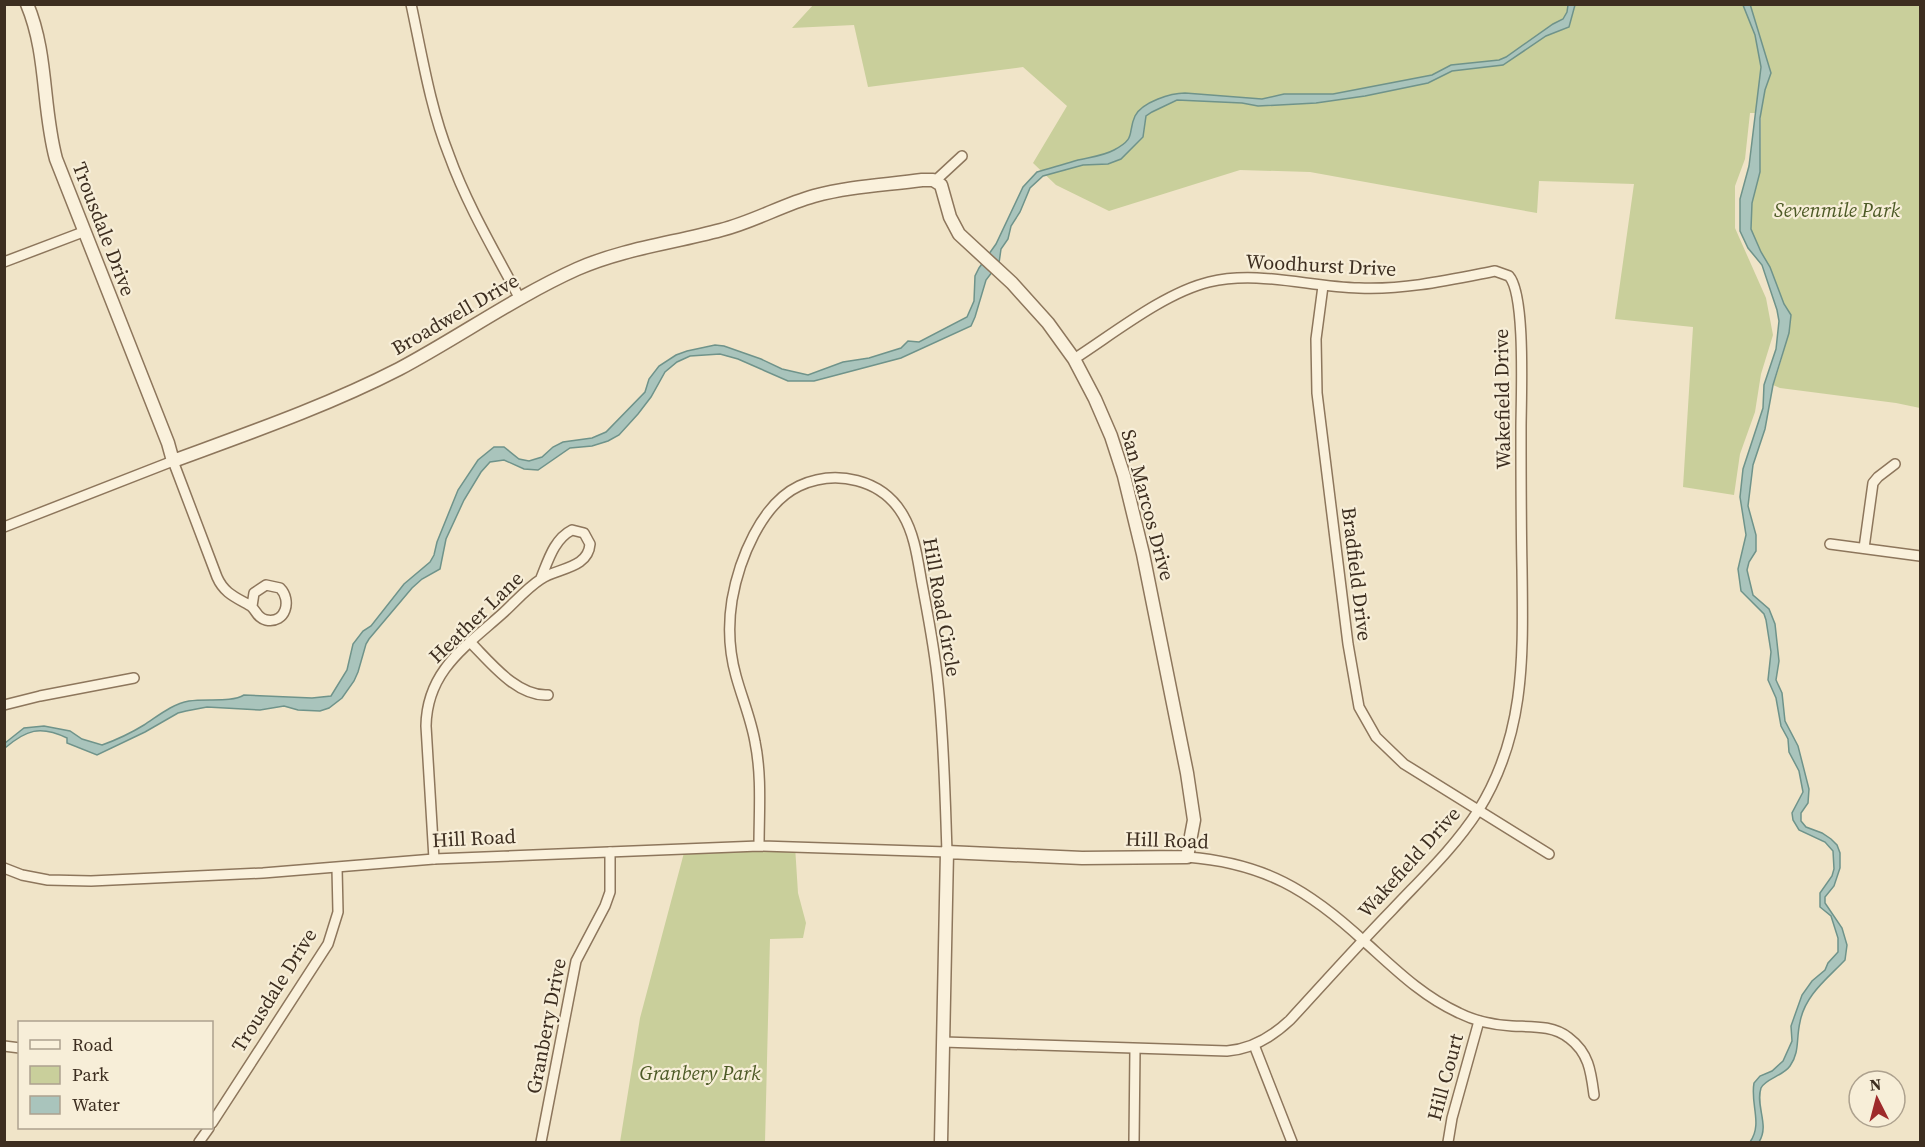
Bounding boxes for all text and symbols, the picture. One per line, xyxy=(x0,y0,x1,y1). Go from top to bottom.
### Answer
street label: Trousdale Drive xyxy=(66,158,142,300)
park label: Sevenmile Park xyxy=(1774,196,1900,224)
street label: Woodhurst Drive xyxy=(1245,247,1397,283)
street label: Broadwell Drive xyxy=(386,266,524,362)
street label: Wakefield Drive xyxy=(1487,328,1517,470)
street label: San Marcos Drive xyxy=(1114,426,1182,584)
street label: Bradfield Drive xyxy=(1335,505,1379,643)
street label: Hill Road Circle xyxy=(916,535,968,679)
street label: Heather Lane xyxy=(423,565,529,669)
street label: Wakefield Drive xyxy=(1351,800,1467,924)
street label: Hill Road xyxy=(432,822,517,854)
street label: Hill Road xyxy=(1125,825,1210,855)
street label: Trousdale Drive xyxy=(225,923,323,1057)
street label: Granbery Drive xyxy=(519,956,573,1096)
legend xyxy=(18,1021,213,1129)
street label: Hill Court xyxy=(1420,1030,1470,1123)
text: Road xyxy=(72,1032,113,1057)
park label: Granbery Park xyxy=(640,1059,761,1087)
text: Park xyxy=(72,1062,109,1087)
north arrow xyxy=(1847,1069,1907,1129)
text: N xyxy=(1868,1072,1883,1096)
text: Water xyxy=(72,1092,120,1117)

